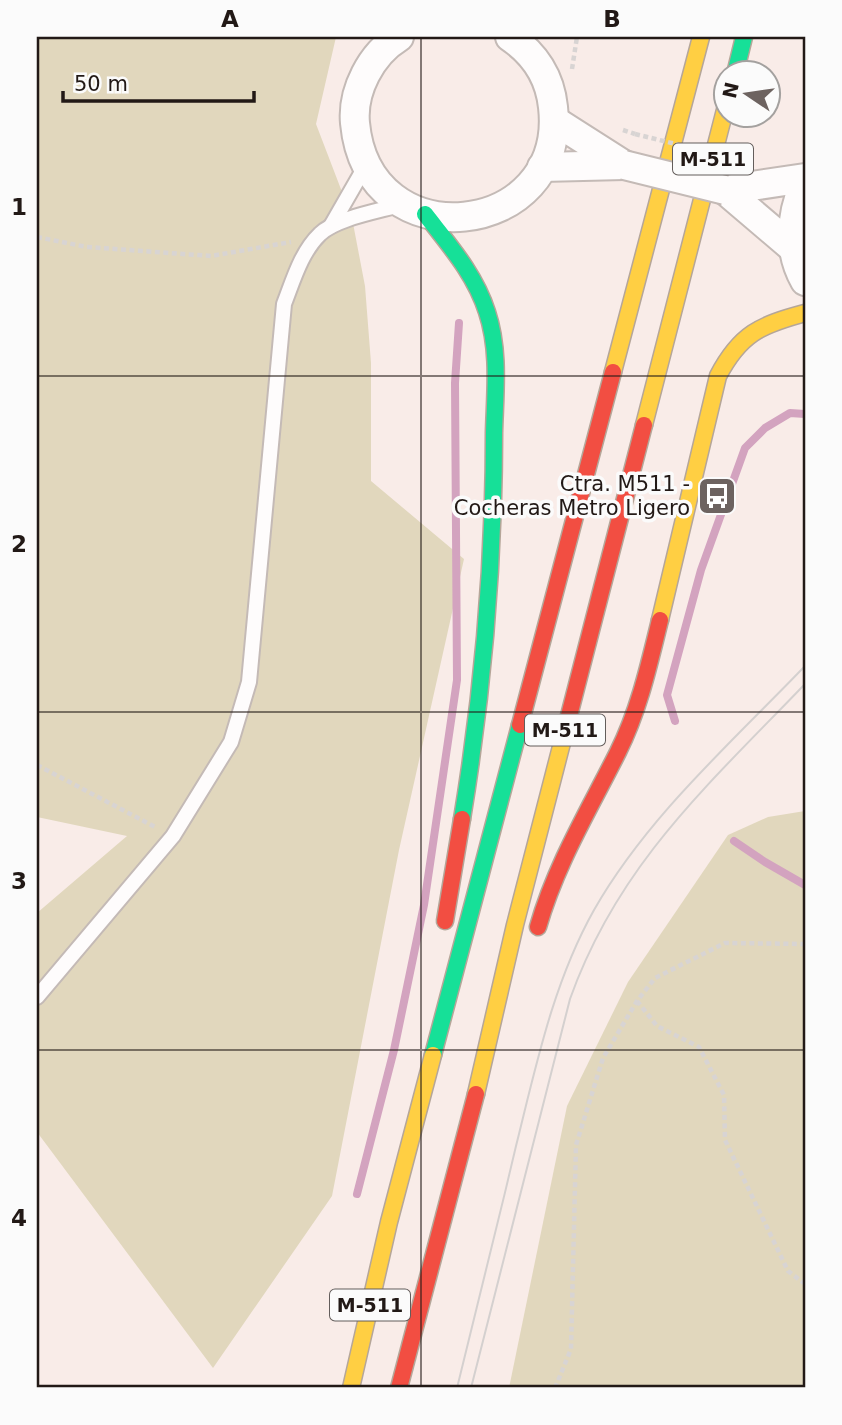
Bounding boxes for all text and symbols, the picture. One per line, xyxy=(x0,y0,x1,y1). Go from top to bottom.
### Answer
text: A xyxy=(221,6,239,32)
text: B xyxy=(603,6,621,32)
scale bar xyxy=(63,60,254,104)
north arrow xyxy=(712,60,782,130)
text: 50 m xyxy=(74,72,128,96)
text: N xyxy=(718,80,743,100)
road number: M-511 xyxy=(673,144,753,174)
text: 1 xyxy=(11,194,27,220)
place label: Ctra. M511 - Cocheras Metro Ligero xyxy=(454,472,690,520)
bus stop icon: Ctra. M511 - Cocheras Metro Ligero xyxy=(696,475,738,517)
text: 2 xyxy=(11,531,27,557)
road number: M-511 xyxy=(525,715,605,746)
text: 3 xyxy=(11,868,27,894)
text: 4 xyxy=(11,1205,27,1231)
road number: M-511 xyxy=(330,1289,410,1320)

